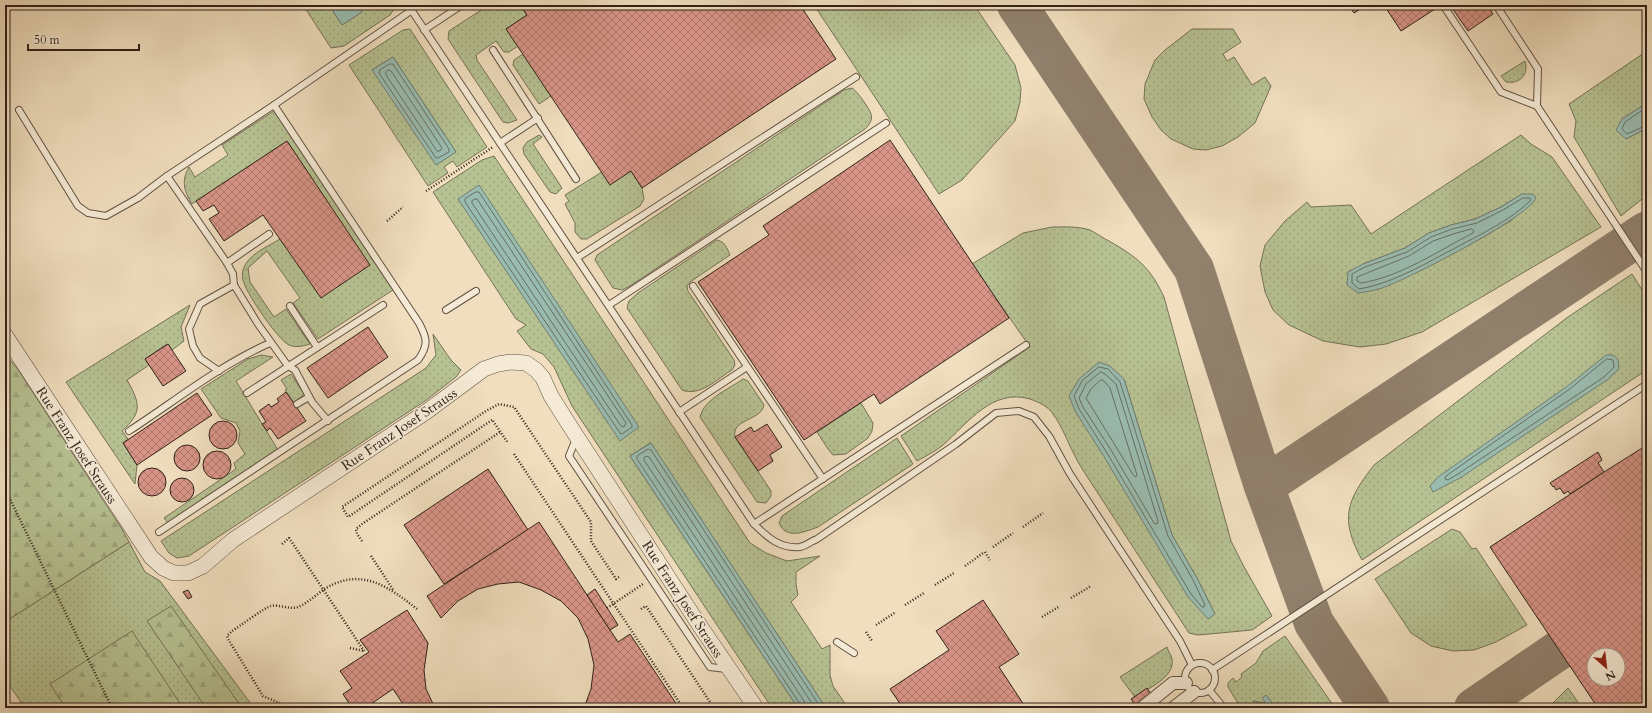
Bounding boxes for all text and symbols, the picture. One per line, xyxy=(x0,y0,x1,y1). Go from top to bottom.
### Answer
scale bar xyxy=(28,26,139,52)
text: 50 m xyxy=(34,32,61,48)
street label: Rue Franz Josef Strauss xyxy=(32,383,122,508)
street label: Rue Franz Josef Strauss xyxy=(338,383,461,475)
street label: Rue Franz Josef Strauss xyxy=(638,537,728,662)
north arrow xyxy=(1586,647,1626,687)
text: N xyxy=(1602,667,1618,684)

